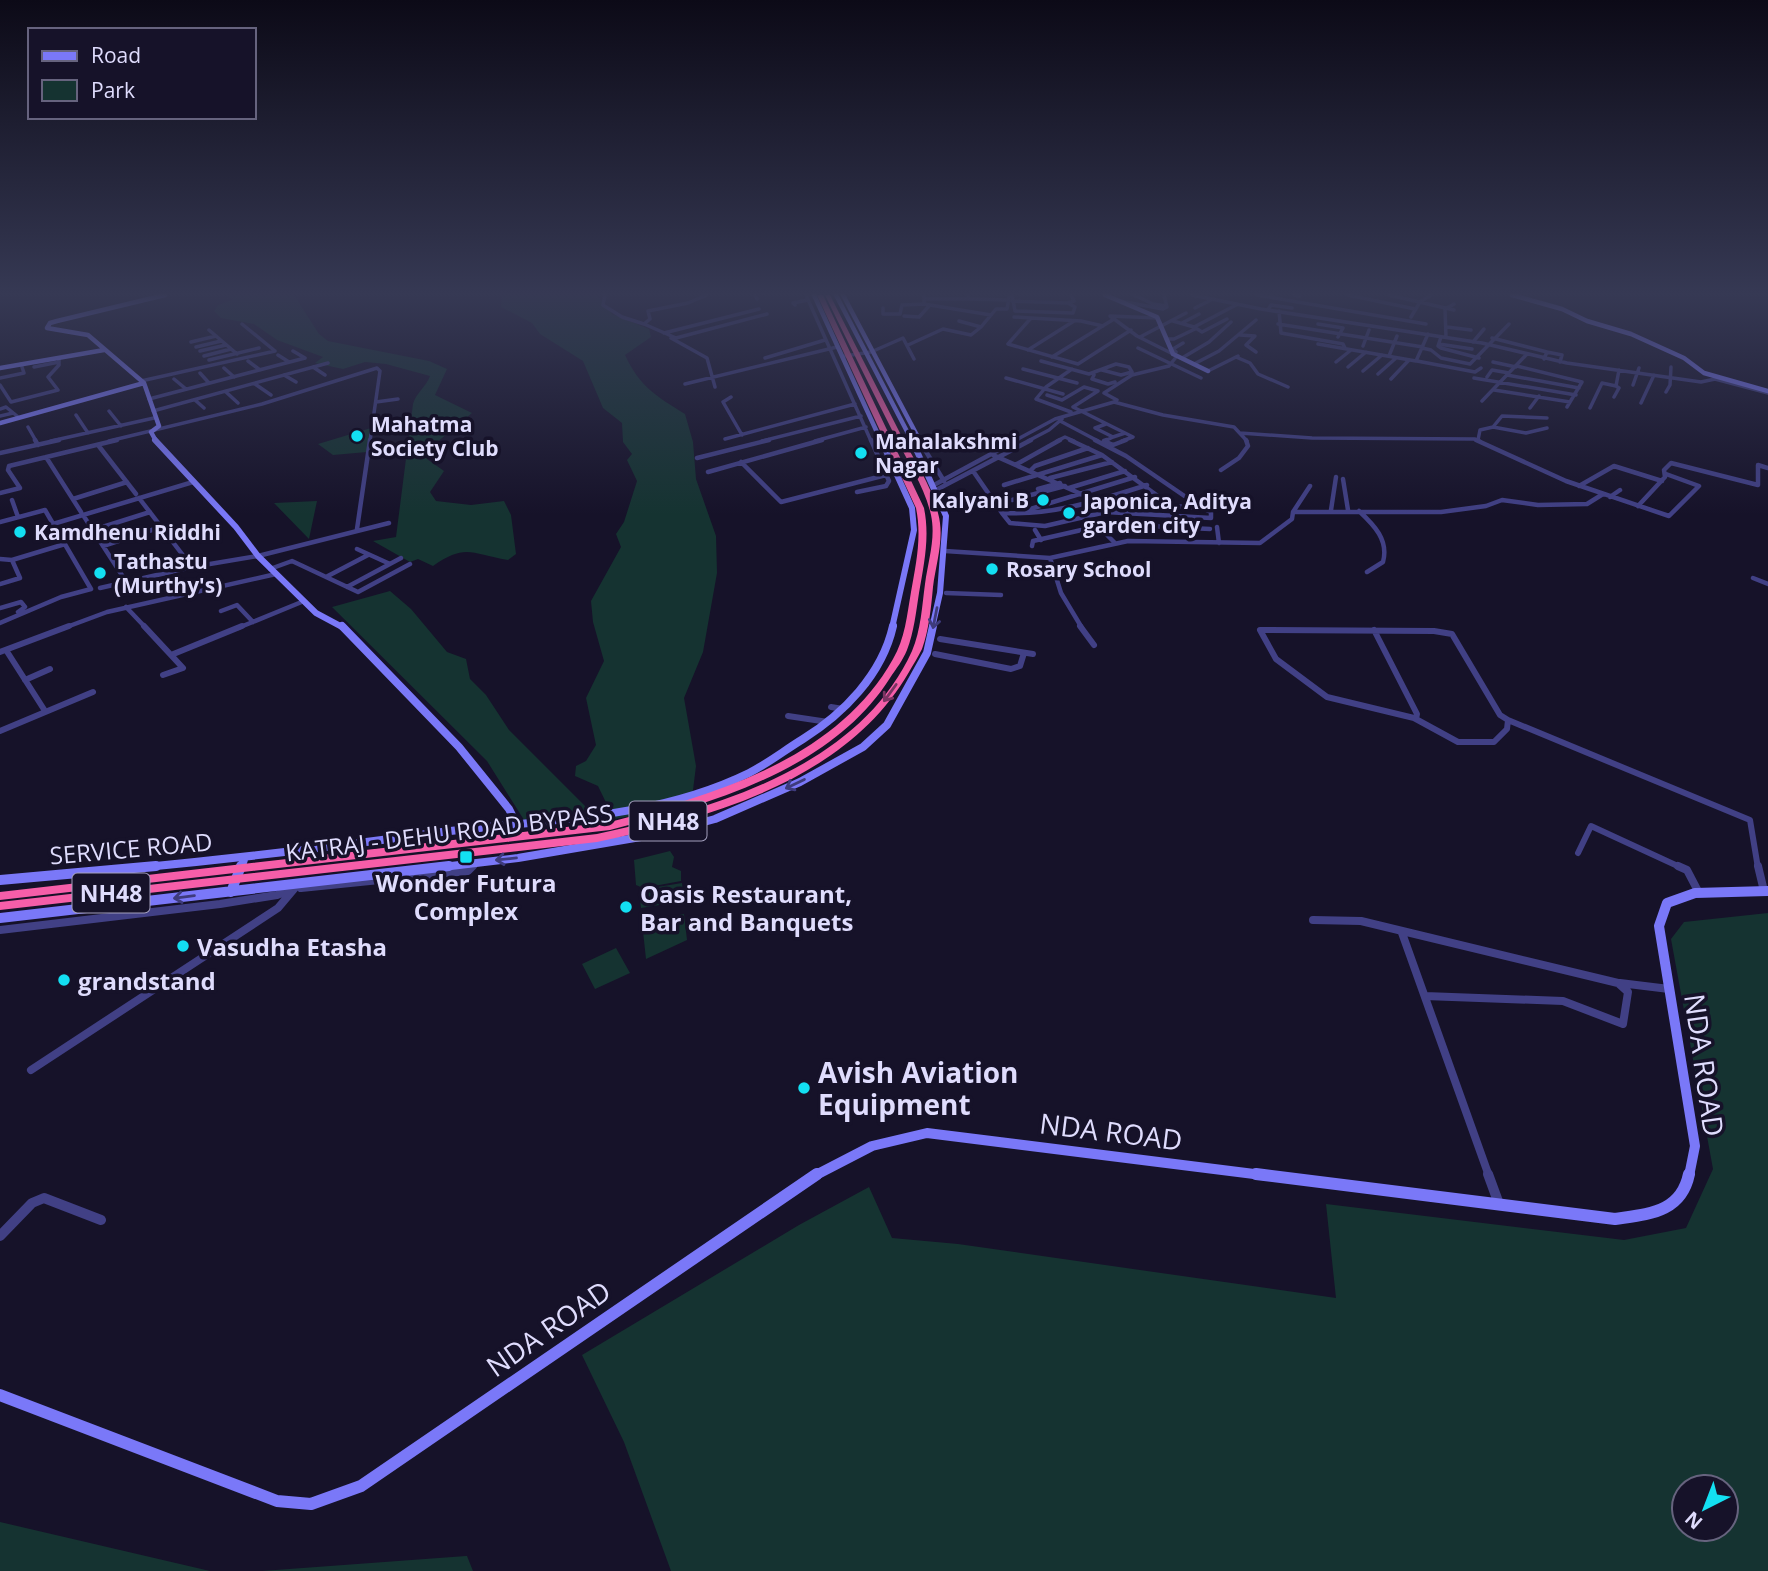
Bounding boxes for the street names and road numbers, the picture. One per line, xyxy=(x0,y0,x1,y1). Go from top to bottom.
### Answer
street label: KATRAJ - DEHU ROAD BYPASS xyxy=(284,796,614,868)
road number: NH48 xyxy=(630,802,706,841)
street label: SERVICE ROAD xyxy=(48,824,214,872)
road number: NH48 xyxy=(72,874,150,912)
street label: NDA ROAD xyxy=(1676,991,1734,1139)
street label: NDA ROAD xyxy=(1037,1103,1185,1159)
street label: NDA ROAD xyxy=(478,1271,618,1385)

